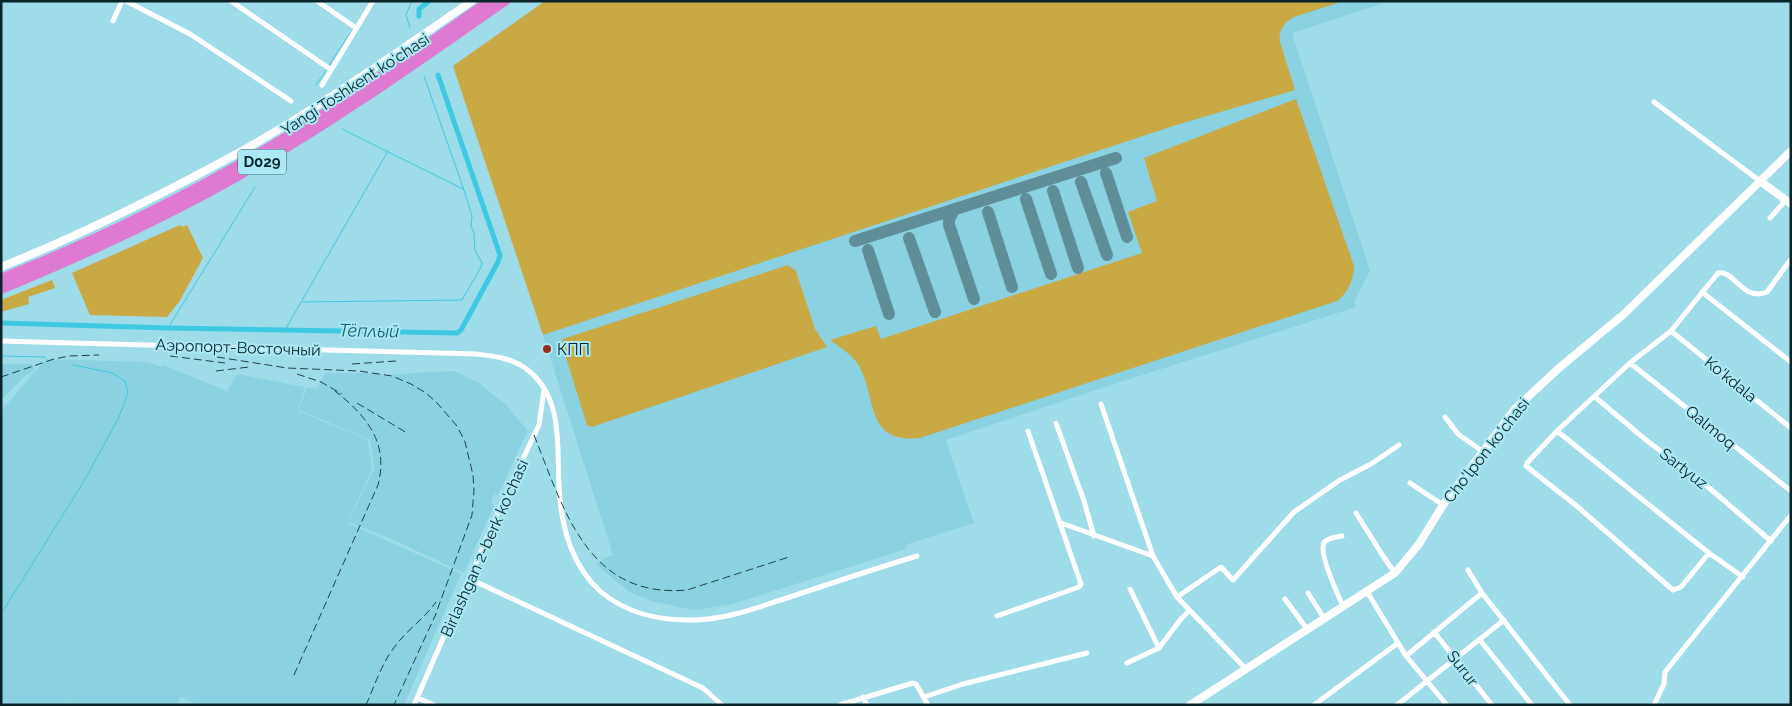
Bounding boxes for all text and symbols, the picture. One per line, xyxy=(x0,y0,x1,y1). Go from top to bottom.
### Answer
street label: Yangi Toshkent ko‘chasi xyxy=(278,29,433,139)
road number: D029 xyxy=(238,150,286,174)
water label: Тёплый xyxy=(339,319,399,342)
street label: Аэропорт-Восточный xyxy=(155,335,321,360)
place label: КПП xyxy=(557,340,590,359)
marker: КПП xyxy=(541,343,553,355)
street label: Ko'kdala xyxy=(1701,352,1761,406)
street label: Cho'lpon ko'chasi xyxy=(1440,394,1533,507)
street label: Qalmoq xyxy=(1682,401,1740,453)
street label: Sartyuz xyxy=(1656,444,1711,493)
street label: Birlashgan 2-berk ko'chasi xyxy=(437,456,532,640)
street label: Surur xyxy=(1443,647,1483,690)

